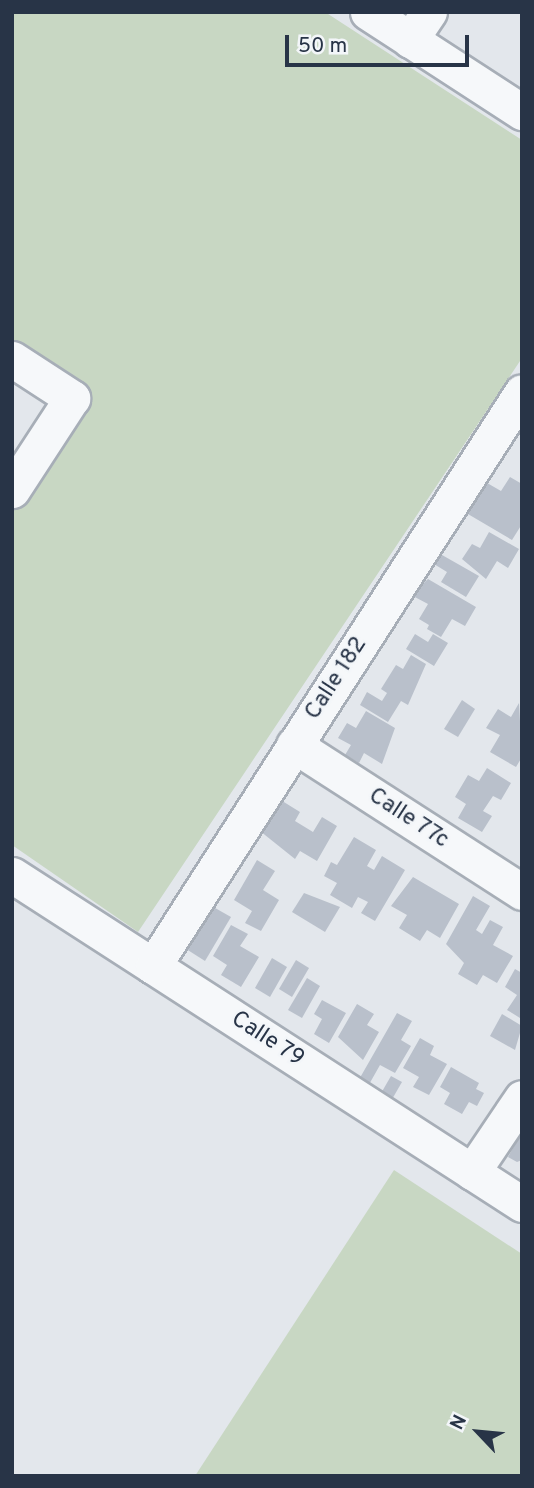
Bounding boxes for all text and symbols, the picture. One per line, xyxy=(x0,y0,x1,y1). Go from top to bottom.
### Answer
scale bar xyxy=(289,21,473,65)
text: 50 m xyxy=(298,33,347,60)
street label: Calle 182 xyxy=(300,632,374,726)
street label: Calle 77c xyxy=(362,783,454,855)
street label: Calle 79 xyxy=(225,1006,309,1074)
north arrow xyxy=(443,1397,513,1467)
text: N xyxy=(445,1411,473,1434)

